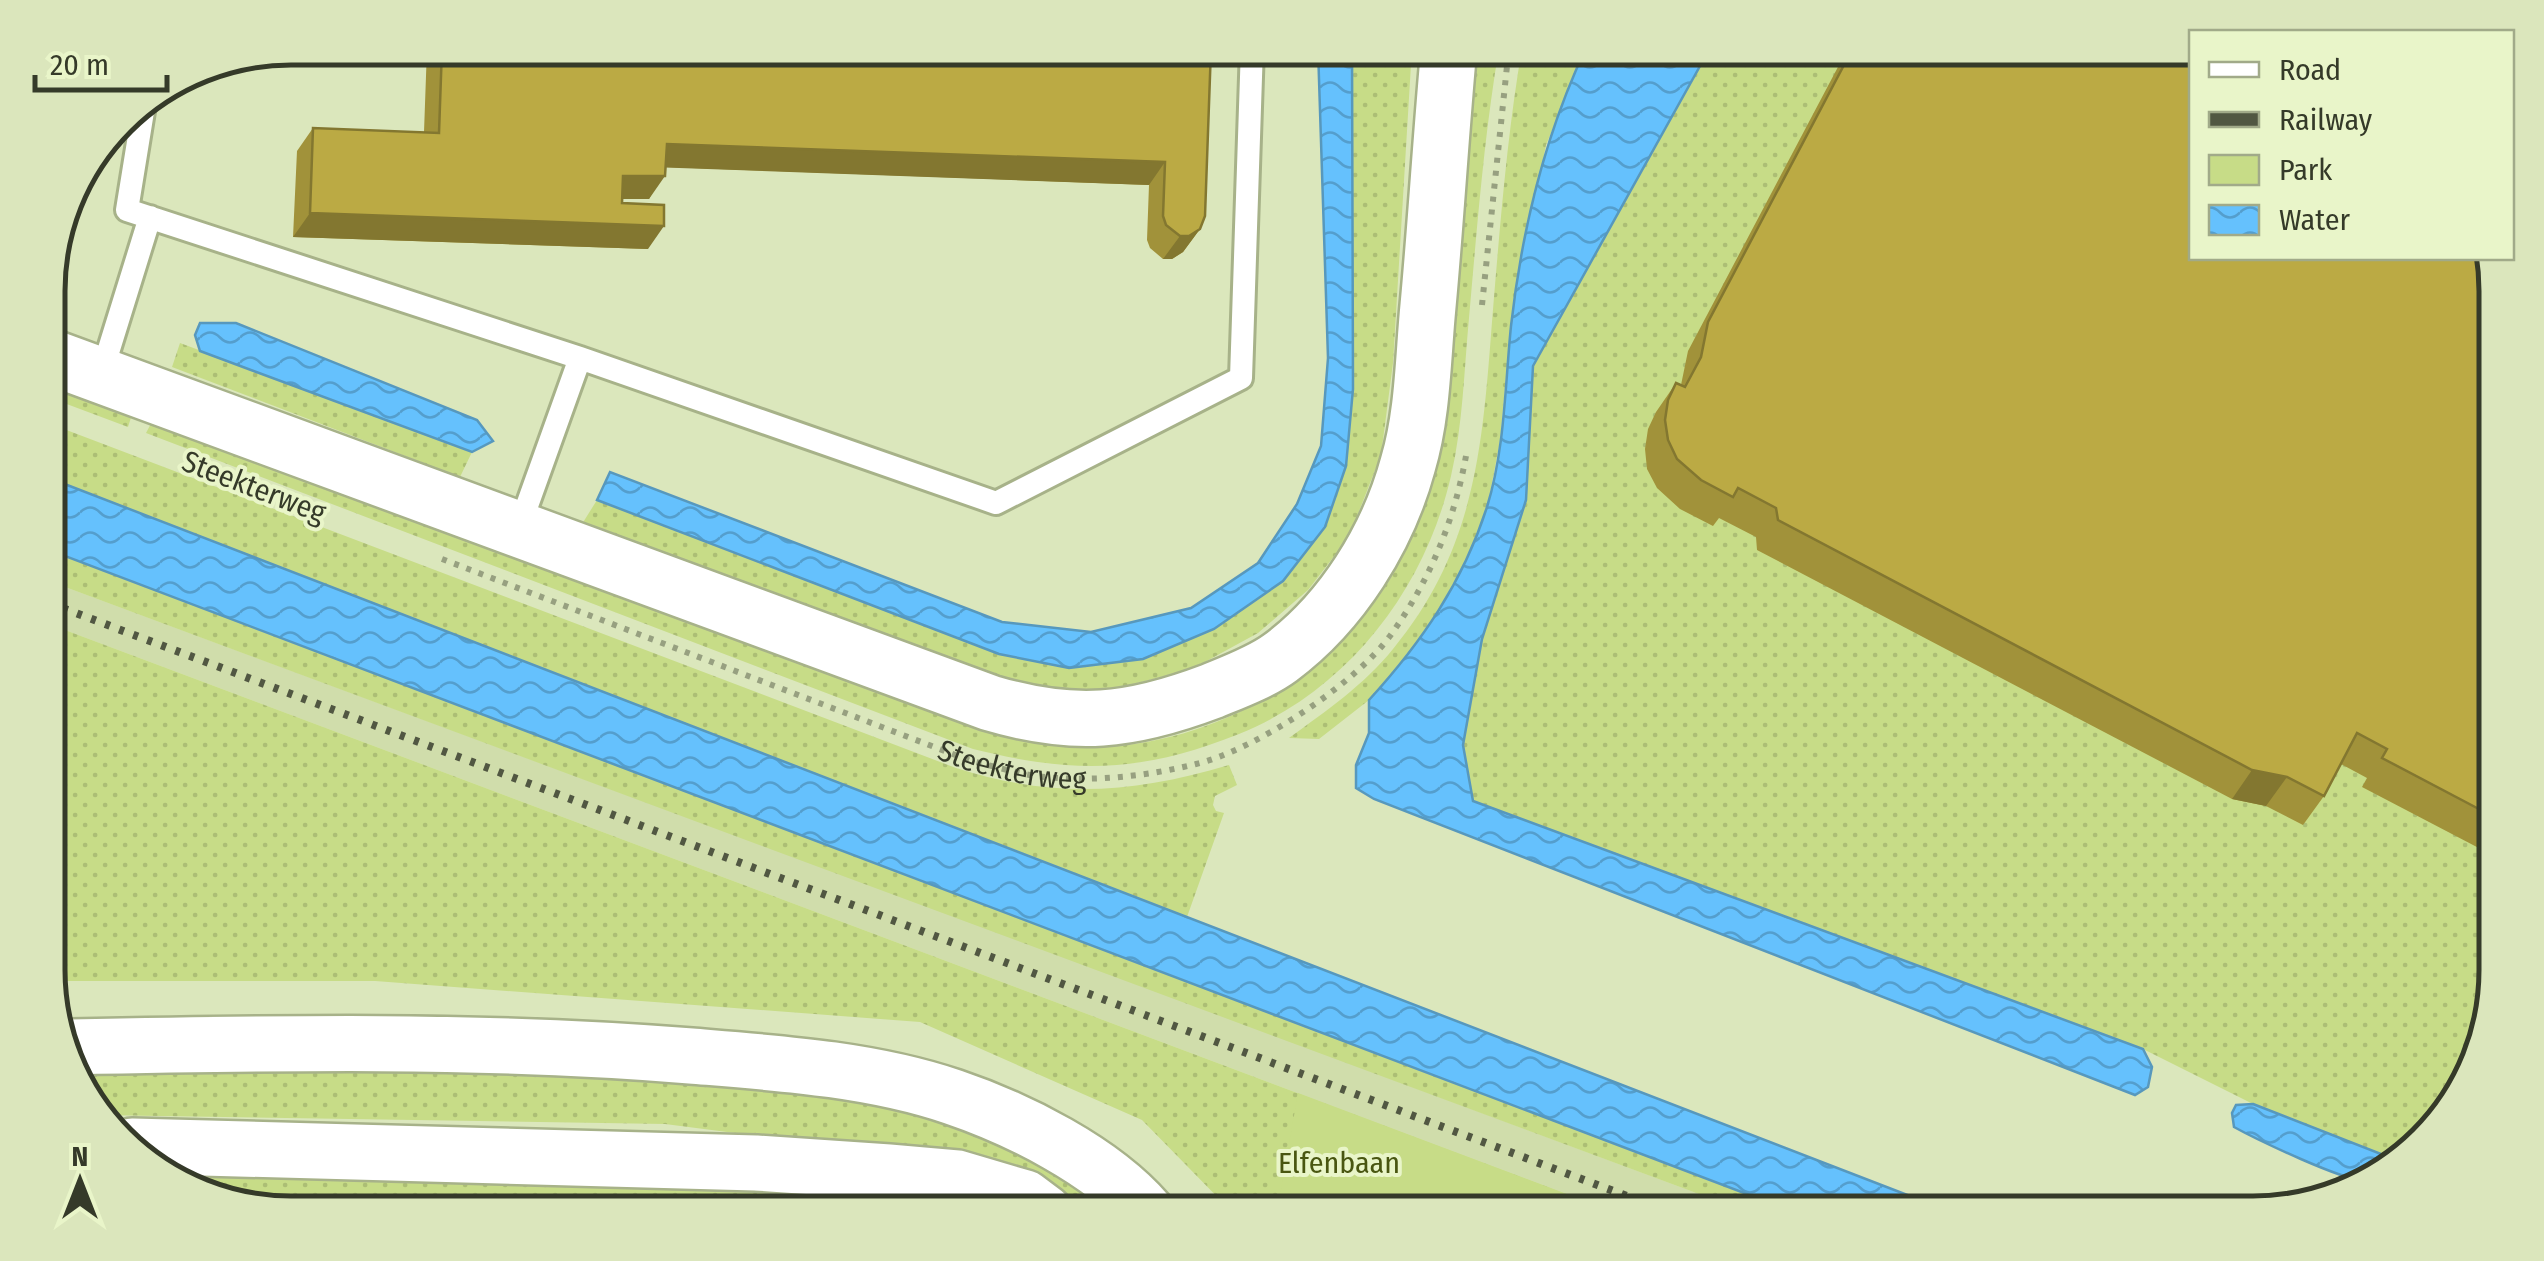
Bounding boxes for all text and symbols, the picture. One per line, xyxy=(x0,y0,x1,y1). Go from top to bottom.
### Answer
scale bar xyxy=(35,30,168,92)
legend xyxy=(2189,30,2514,260)
text: 20 m xyxy=(50,47,109,83)
text: Road xyxy=(2279,52,2341,88)
text: Railway xyxy=(2279,102,2373,138)
text: Park xyxy=(2279,152,2332,188)
text: Water xyxy=(2279,202,2350,238)
street label: Steekterweg xyxy=(177,443,332,531)
street label: Steekterweg xyxy=(933,732,1087,797)
north arrow xyxy=(30,1131,130,1231)
text: N xyxy=(72,1140,88,1173)
park label: Elfenbaan xyxy=(1278,1145,1400,1181)

